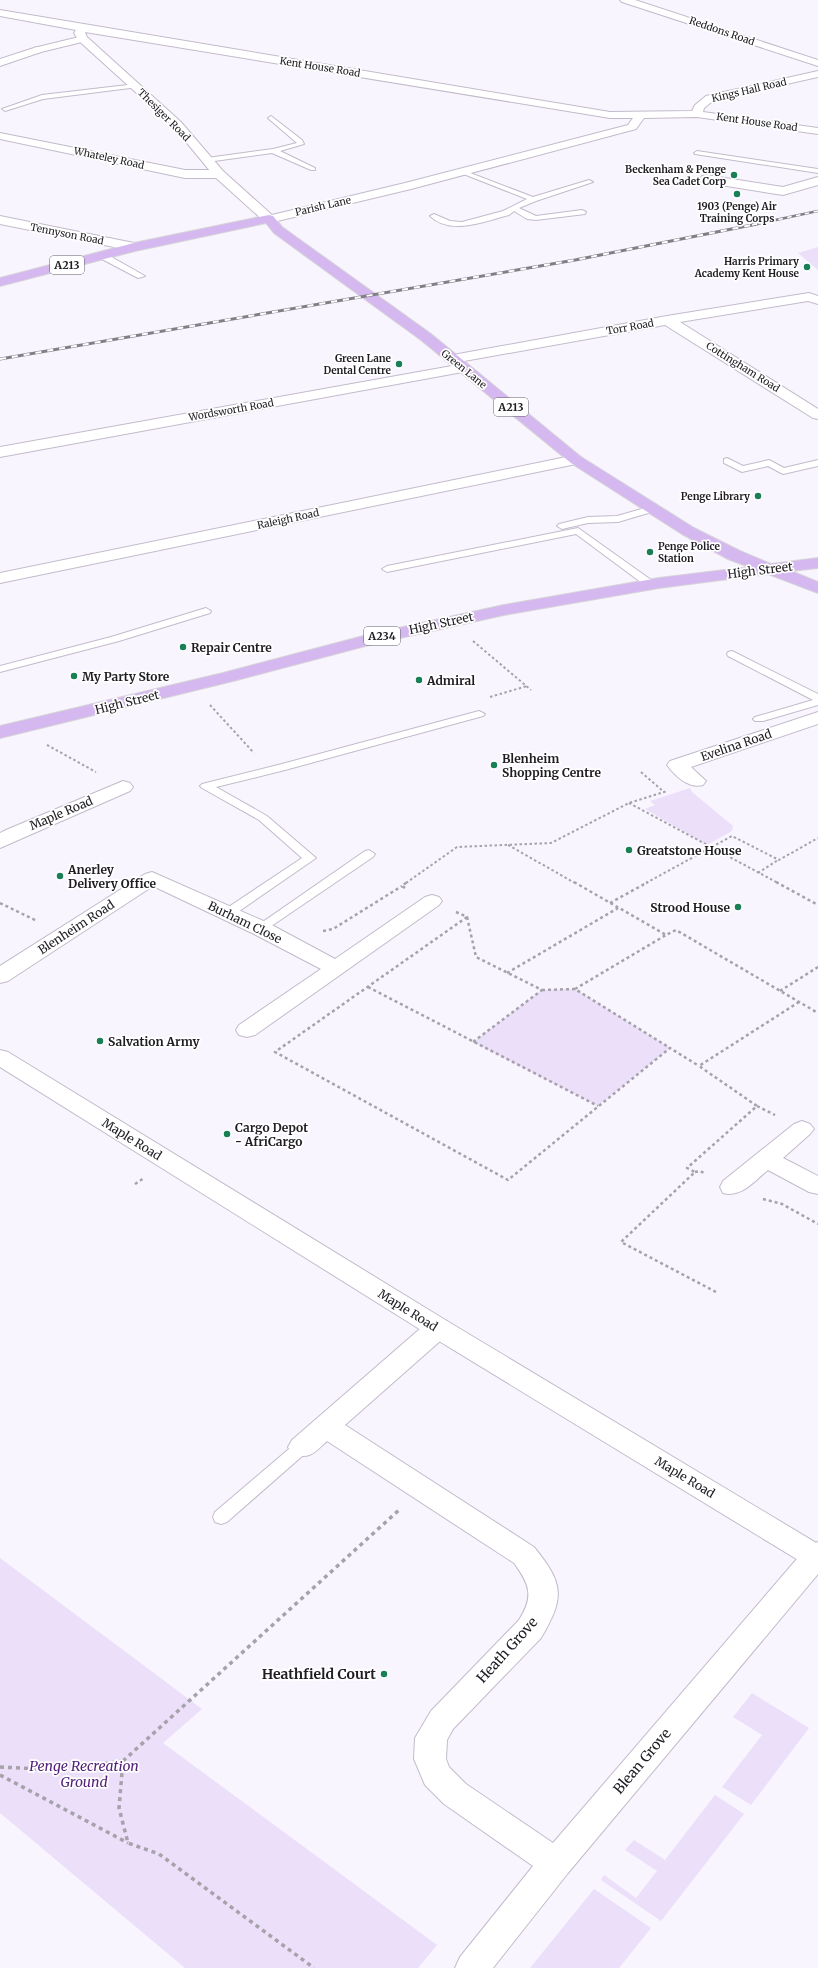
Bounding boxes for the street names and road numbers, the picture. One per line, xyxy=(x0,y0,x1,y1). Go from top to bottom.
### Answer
street label: Reddons Road xyxy=(688,14,756,48)
street label: Kent House Road xyxy=(279,54,361,80)
street label: Kings Hall Road xyxy=(710,75,788,105)
street label: Thesiger Road xyxy=(135,86,193,144)
street label: Kent House Road xyxy=(716,110,798,134)
street label: Whateley Road xyxy=(72,144,145,172)
street label: Parish Lane xyxy=(294,193,352,219)
street label: Tennyson Road xyxy=(29,220,105,248)
road number: A213 xyxy=(50,256,84,274)
street label: Torr Road xyxy=(605,316,655,338)
street label: Cottingham Road xyxy=(704,339,782,395)
street label: Green Lane xyxy=(439,347,489,391)
street label: Wordsworth Road xyxy=(186,396,275,424)
road number: A213 xyxy=(494,398,528,416)
street label: Raleigh Road xyxy=(256,506,320,532)
street label: High Street xyxy=(727,559,794,581)
street label: High Street xyxy=(407,609,475,637)
road number: A234 xyxy=(364,627,400,645)
street label: High Street xyxy=(93,687,161,717)
street label: Evelina Road xyxy=(698,726,774,764)
street label: Maple Road xyxy=(27,793,95,833)
street label: Blenheim Road xyxy=(35,897,117,957)
street label: Burham Close xyxy=(206,898,284,946)
street label: Maple Road xyxy=(99,1115,165,1163)
street label: Maple Road xyxy=(375,1286,441,1334)
street label: Maple Road xyxy=(652,1453,718,1501)
street label: Heath Grove xyxy=(473,1613,541,1687)
street label: Blean Grove xyxy=(609,1725,675,1797)

